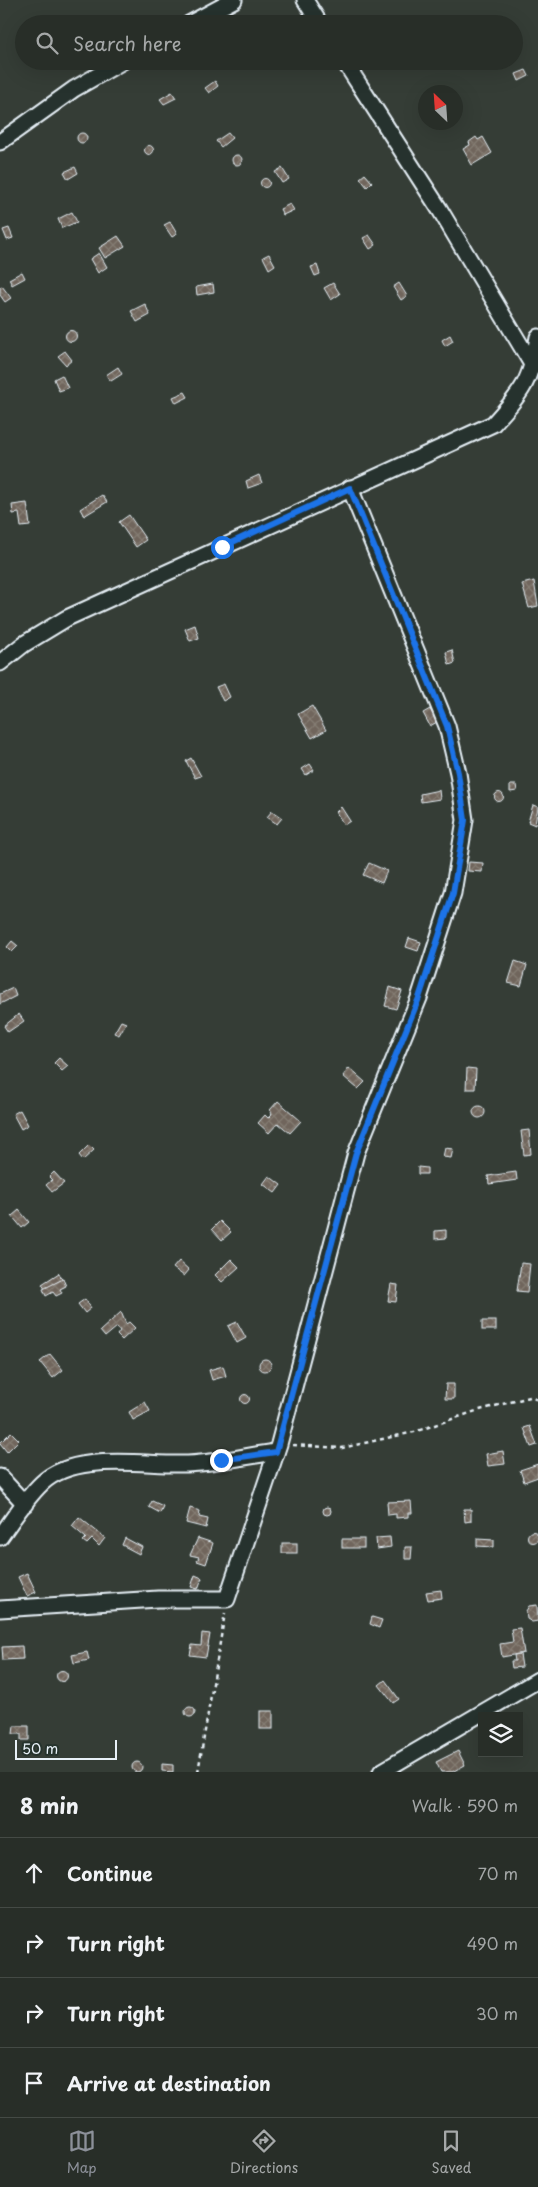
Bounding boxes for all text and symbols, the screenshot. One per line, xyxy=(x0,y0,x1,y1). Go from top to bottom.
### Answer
search box xyxy=(15,15,523,70)
icon: search xyxy=(33,29,61,57)
text: Search here xyxy=(73,29,182,57)
north arrow xyxy=(418,85,463,130)
route start xyxy=(211,536,234,559)
route end xyxy=(210,1449,233,1472)
map controls xyxy=(478,1712,523,1757)
button: layers xyxy=(478,1712,523,1757)
scale bar xyxy=(15,1737,118,1760)
text: 50 m xyxy=(22,1738,58,1759)
text: 8 min xyxy=(20,1789,79,1821)
text: Walk · 590 m xyxy=(412,1793,518,1817)
icon: ahead xyxy=(20,1859,48,1887)
text: Continue xyxy=(67,1859,153,1887)
text: 70 m xyxy=(478,1861,518,1885)
icon: right xyxy=(20,1929,48,1957)
text: Turn right xyxy=(67,1929,165,1957)
text: 490 m xyxy=(467,1931,518,1955)
icon: right xyxy=(20,1999,48,2027)
text: Turn right xyxy=(67,1999,165,2027)
text: 30 m xyxy=(476,2001,518,2025)
icon: arrive xyxy=(20,2069,48,2097)
text: Arrive at destination xyxy=(67,2069,271,2097)
tab: Map xyxy=(67,2127,97,2178)
tab: Directions xyxy=(230,2127,298,2178)
tab: Saved xyxy=(432,2127,471,2178)

